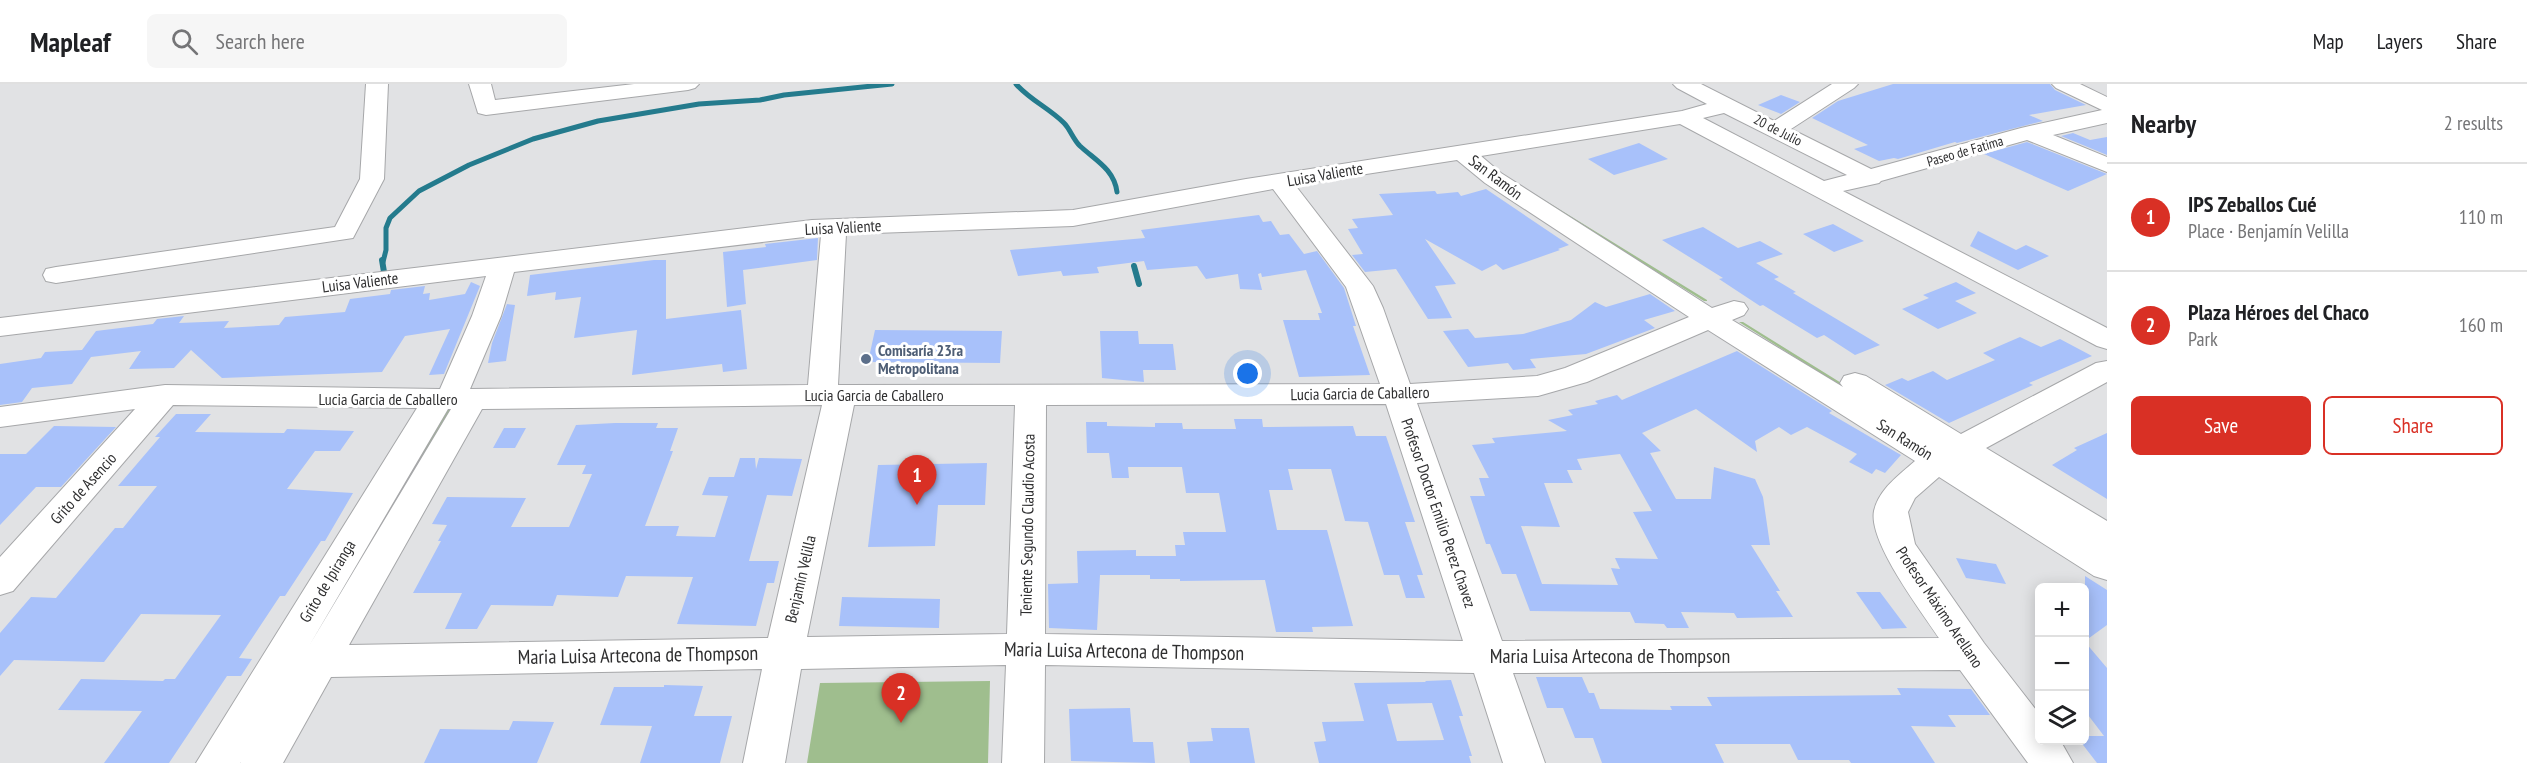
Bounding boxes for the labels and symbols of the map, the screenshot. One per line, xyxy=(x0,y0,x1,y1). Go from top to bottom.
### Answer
street label: 20 de Julio xyxy=(1751,110,1805,150)
street label: Paseo de Fatima xyxy=(1925,131,2005,171)
street label: San Ramón xyxy=(1465,150,1527,204)
street label: Luisa Valiente xyxy=(1286,158,1364,190)
street label: Luisa Valiente xyxy=(804,215,882,239)
street label: Luisa Valiente xyxy=(321,267,399,297)
place label: Comisaría 23ra Metropolitana xyxy=(878,340,964,378)
marker: Comisaría 23ra Metropolitana xyxy=(859,352,873,366)
your location xyxy=(1233,359,1262,388)
street label: Lucia Garcia de Caballero xyxy=(1290,382,1430,404)
street label: Lucia Garcia de Caballero xyxy=(804,385,944,405)
street label: Lucia Garcia de Caballero xyxy=(318,389,458,409)
street label: San Ramón xyxy=(1873,414,1937,464)
street label: Profesor Doctor Emilio Perez Chavez xyxy=(1397,416,1481,611)
street label: Teniente Segundo Claudio Acosta xyxy=(1015,434,1039,616)
street label: Grito de Asencio xyxy=(46,448,120,528)
pin: 1 xyxy=(898,456,936,505)
street label: Benjamín Velilla xyxy=(780,533,820,625)
street label: Grito de Ipiranga xyxy=(295,536,359,626)
street label: Profesor Máximo Arellano xyxy=(1892,543,1988,671)
street label: Maria Luisa Artecona de Thompson xyxy=(1004,636,1244,666)
street label: Maria Luisa Artecona de Thompson xyxy=(518,640,758,670)
street label: Maria Luisa Artecona de Thompson xyxy=(1490,643,1730,669)
pin: 2 xyxy=(882,674,920,723)

